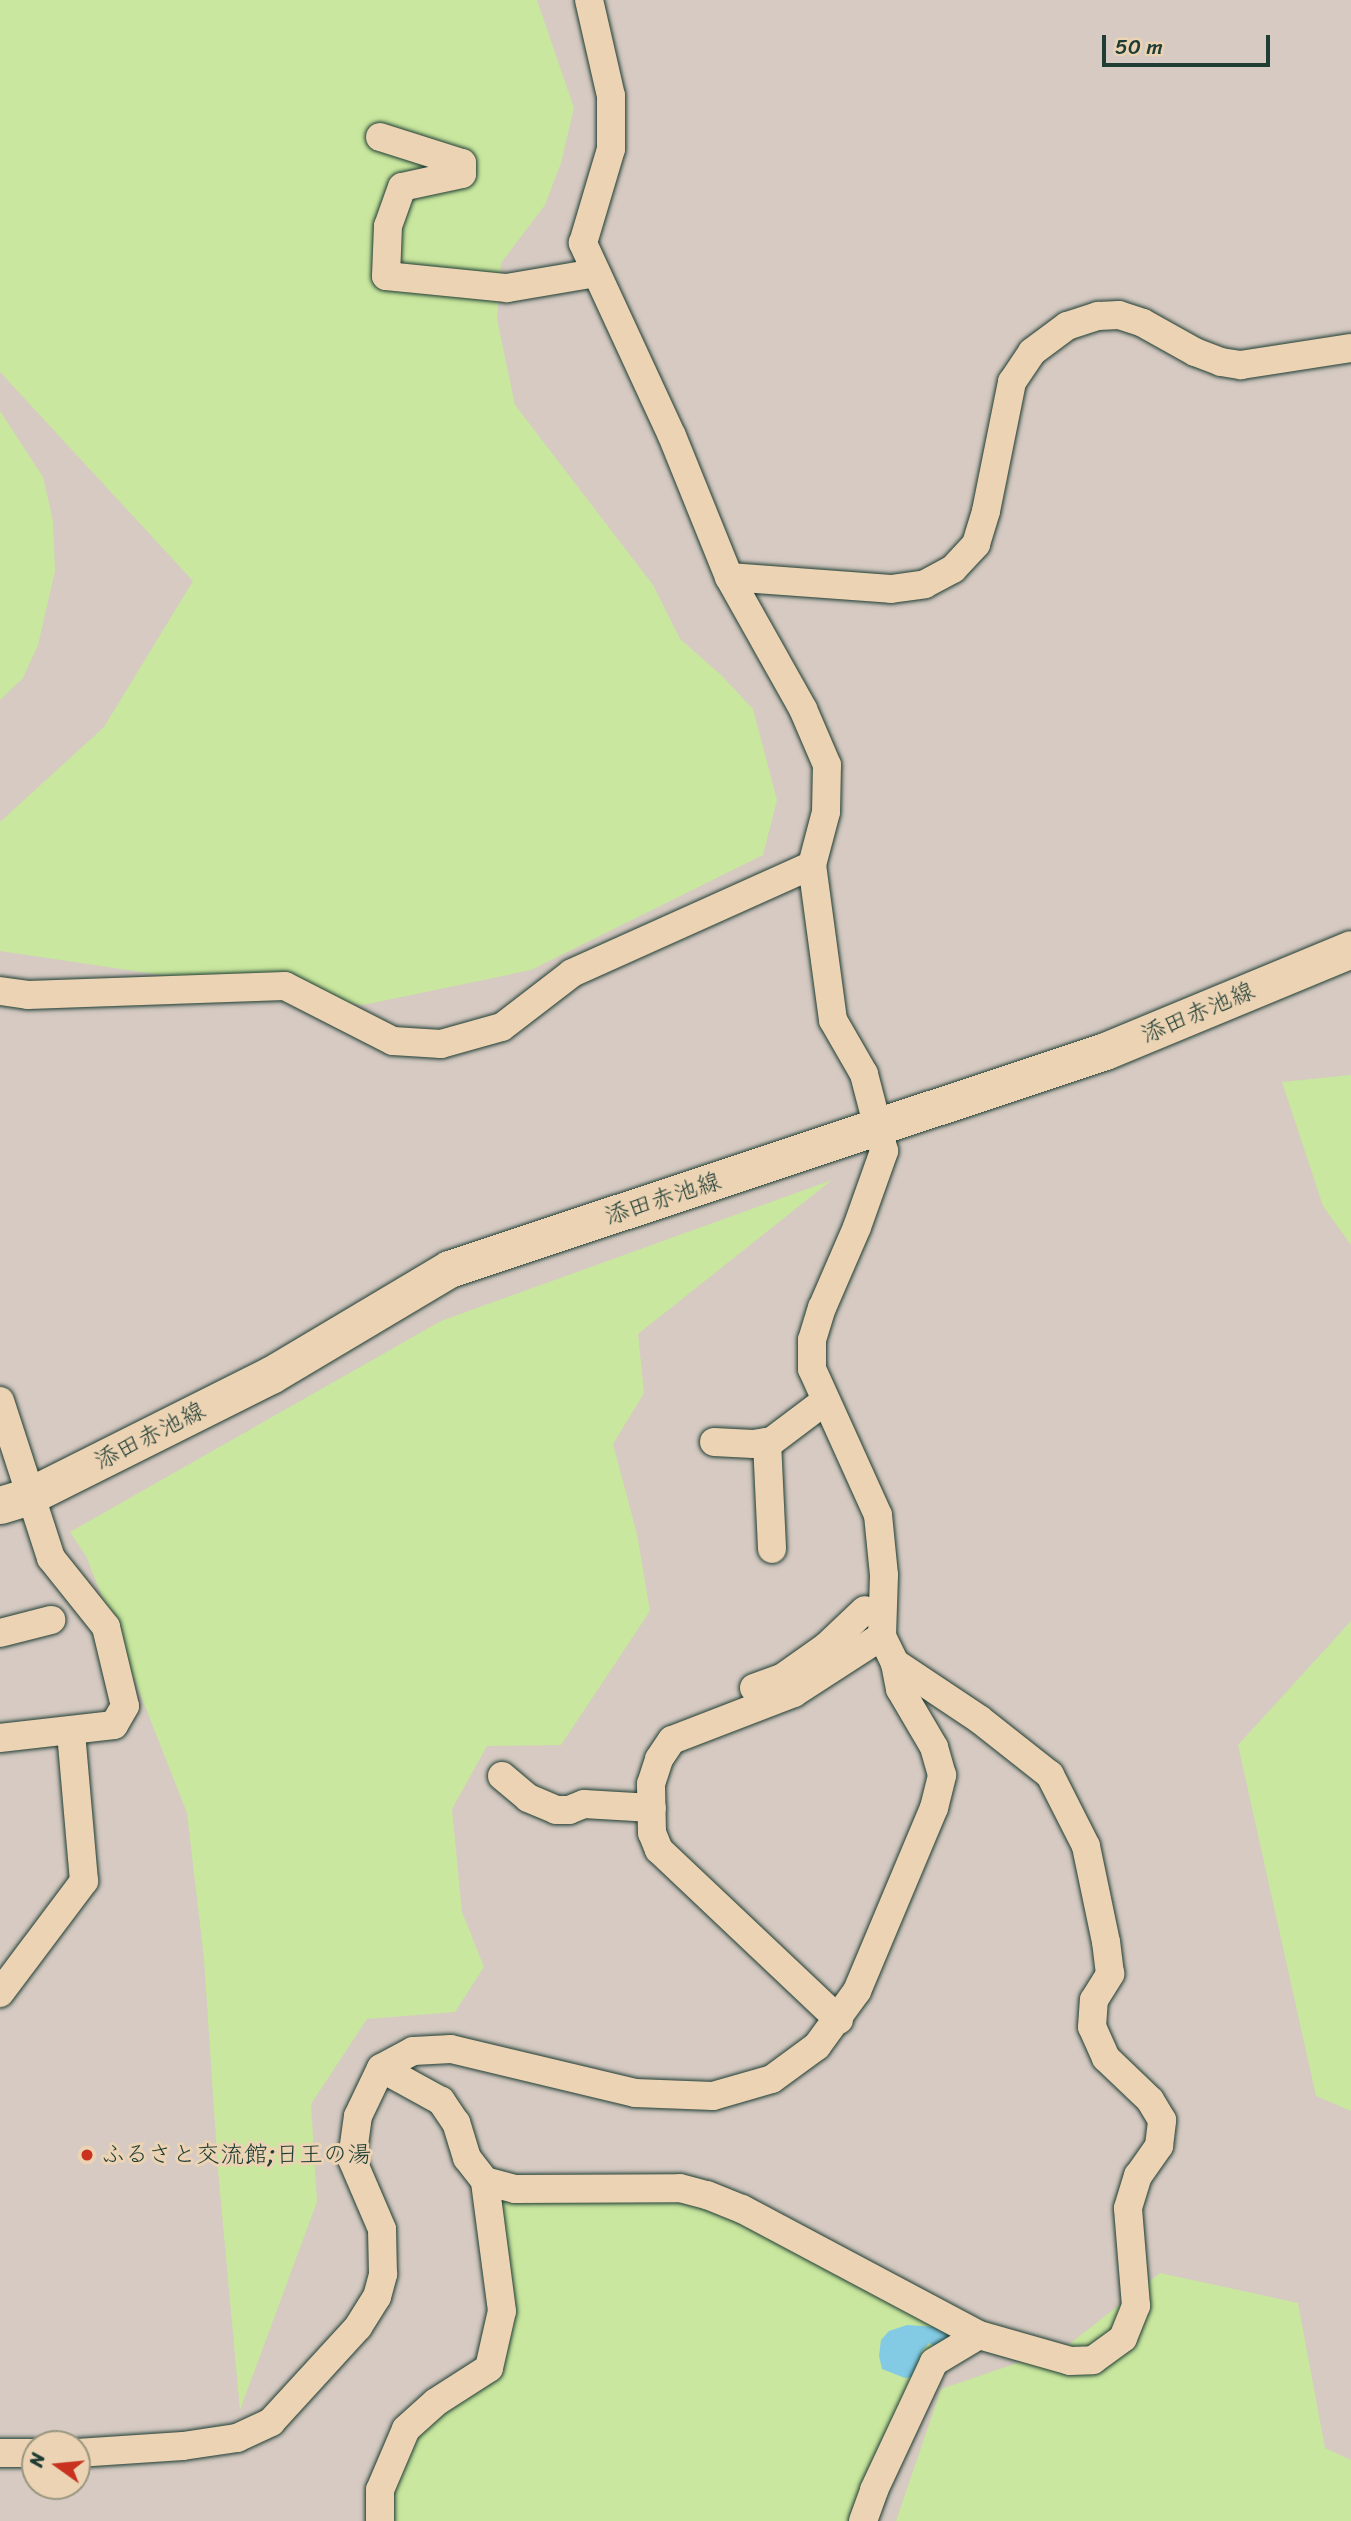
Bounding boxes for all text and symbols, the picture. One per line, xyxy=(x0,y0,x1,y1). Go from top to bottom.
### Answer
scale bar xyxy=(1106,21,1274,65)
text: 50 m xyxy=(1115,28,1163,66)
street label: 添田赤池線 xyxy=(1137,976,1259,1050)
street label: 添田赤池線 xyxy=(601,1167,725,1231)
street label: 添田赤池線 xyxy=(90,1396,210,1476)
place label: ふるさと交流館;日王の湯 xyxy=(101,2141,372,2169)
marker: ふるさと交流館;日王の湯 xyxy=(79,2147,95,2163)
north arrow xyxy=(21,2430,91,2500)
text: N xyxy=(20,2449,55,2471)

